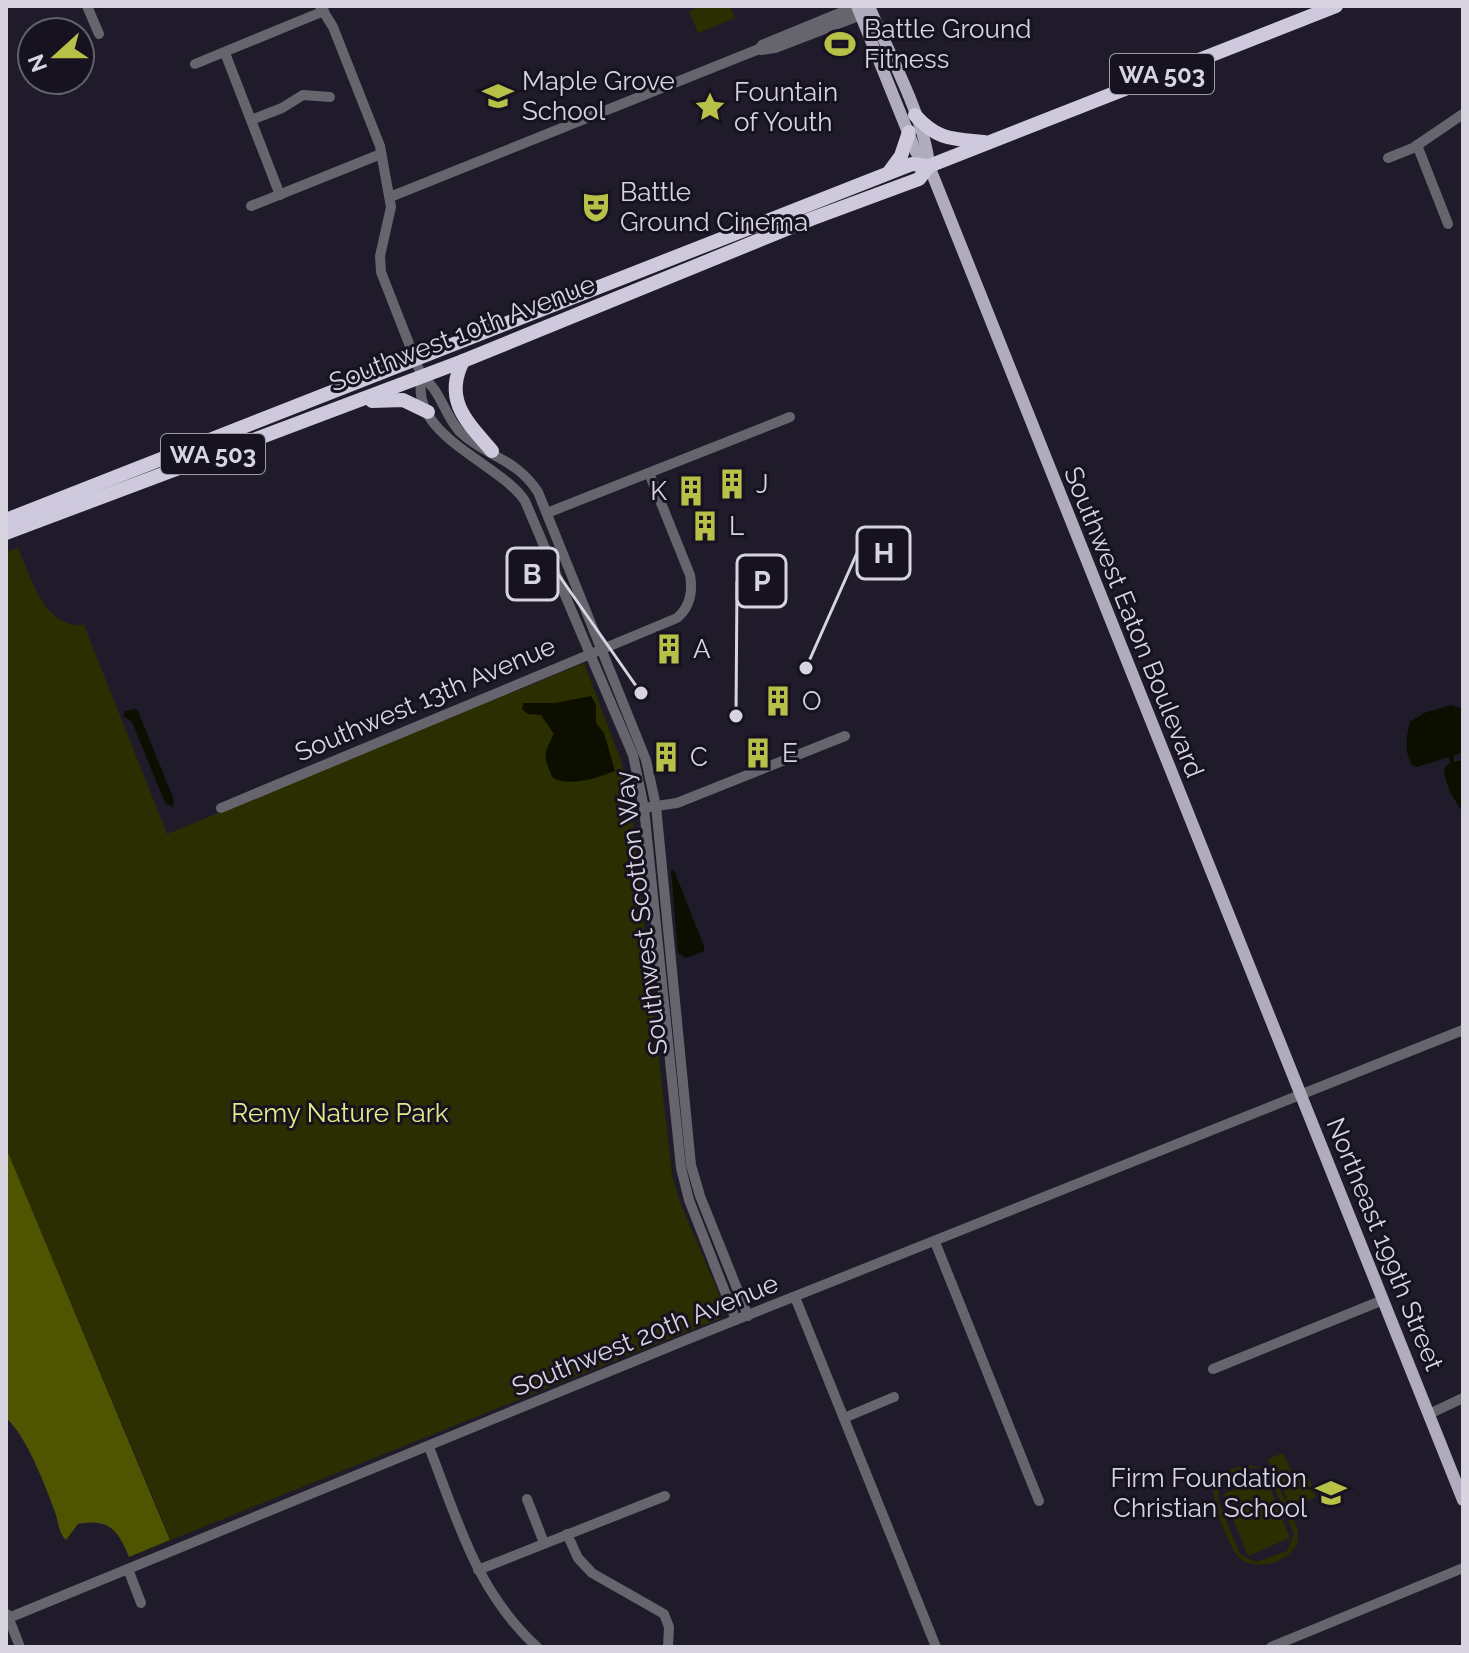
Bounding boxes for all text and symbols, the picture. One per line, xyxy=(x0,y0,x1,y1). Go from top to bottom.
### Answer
place label: Battle Ground Fitness xyxy=(864,14,1031,74)
north arrow xyxy=(16,16,96,96)
sports icon: Battle Ground Fitness xyxy=(823,27,857,61)
text: N xyxy=(22,51,52,76)
road number: WA 503 xyxy=(1110,54,1214,94)
place label: Maple Grove School xyxy=(522,66,675,126)
place label: Fountain of Youth xyxy=(734,77,838,137)
school or university icon: Maple Grove School xyxy=(481,79,515,113)
place icon: Fountain of Youth xyxy=(693,90,727,124)
place label: Battle Ground Cinema xyxy=(620,177,808,237)
theatre icon: Battle Ground Cinema xyxy=(579,190,613,224)
street label: Southwest 10th Avenue xyxy=(325,268,599,398)
road number: WA 503 xyxy=(161,434,265,474)
street label: Southwest Eaton Boulevard xyxy=(1058,462,1210,782)
building icon: J xyxy=(715,467,749,501)
place label: J xyxy=(756,469,769,499)
building icon: K xyxy=(674,474,708,508)
place label: K xyxy=(650,476,667,506)
building icon: L xyxy=(688,509,722,543)
place label: L xyxy=(729,511,744,541)
callout: H xyxy=(857,527,910,579)
text: H xyxy=(874,537,894,570)
callout: B xyxy=(507,548,558,600)
callout: P xyxy=(737,555,786,607)
text: B xyxy=(522,558,542,591)
text: P xyxy=(753,565,771,598)
street label: Southwest 13th Avenue xyxy=(290,630,560,768)
building icon: A xyxy=(652,632,686,666)
place label: A xyxy=(693,634,711,664)
building icon: O xyxy=(761,684,795,718)
place label: O xyxy=(802,686,822,716)
building icon: E xyxy=(741,736,775,770)
place label: E xyxy=(782,738,798,768)
building icon: C xyxy=(649,740,683,774)
place label: C xyxy=(690,742,708,772)
street label: Southwest Scotton Way xyxy=(609,769,673,1057)
park label: Remy Nature Park xyxy=(231,1098,449,1128)
street label: Northeast 199th Street xyxy=(1321,1113,1450,1375)
street label: Southwest 20th Avenue xyxy=(508,1268,782,1402)
place label: Firm Foundation Christian School xyxy=(1111,1463,1308,1523)
school or university icon: Firm Foundation Christian School xyxy=(1314,1476,1348,1510)

